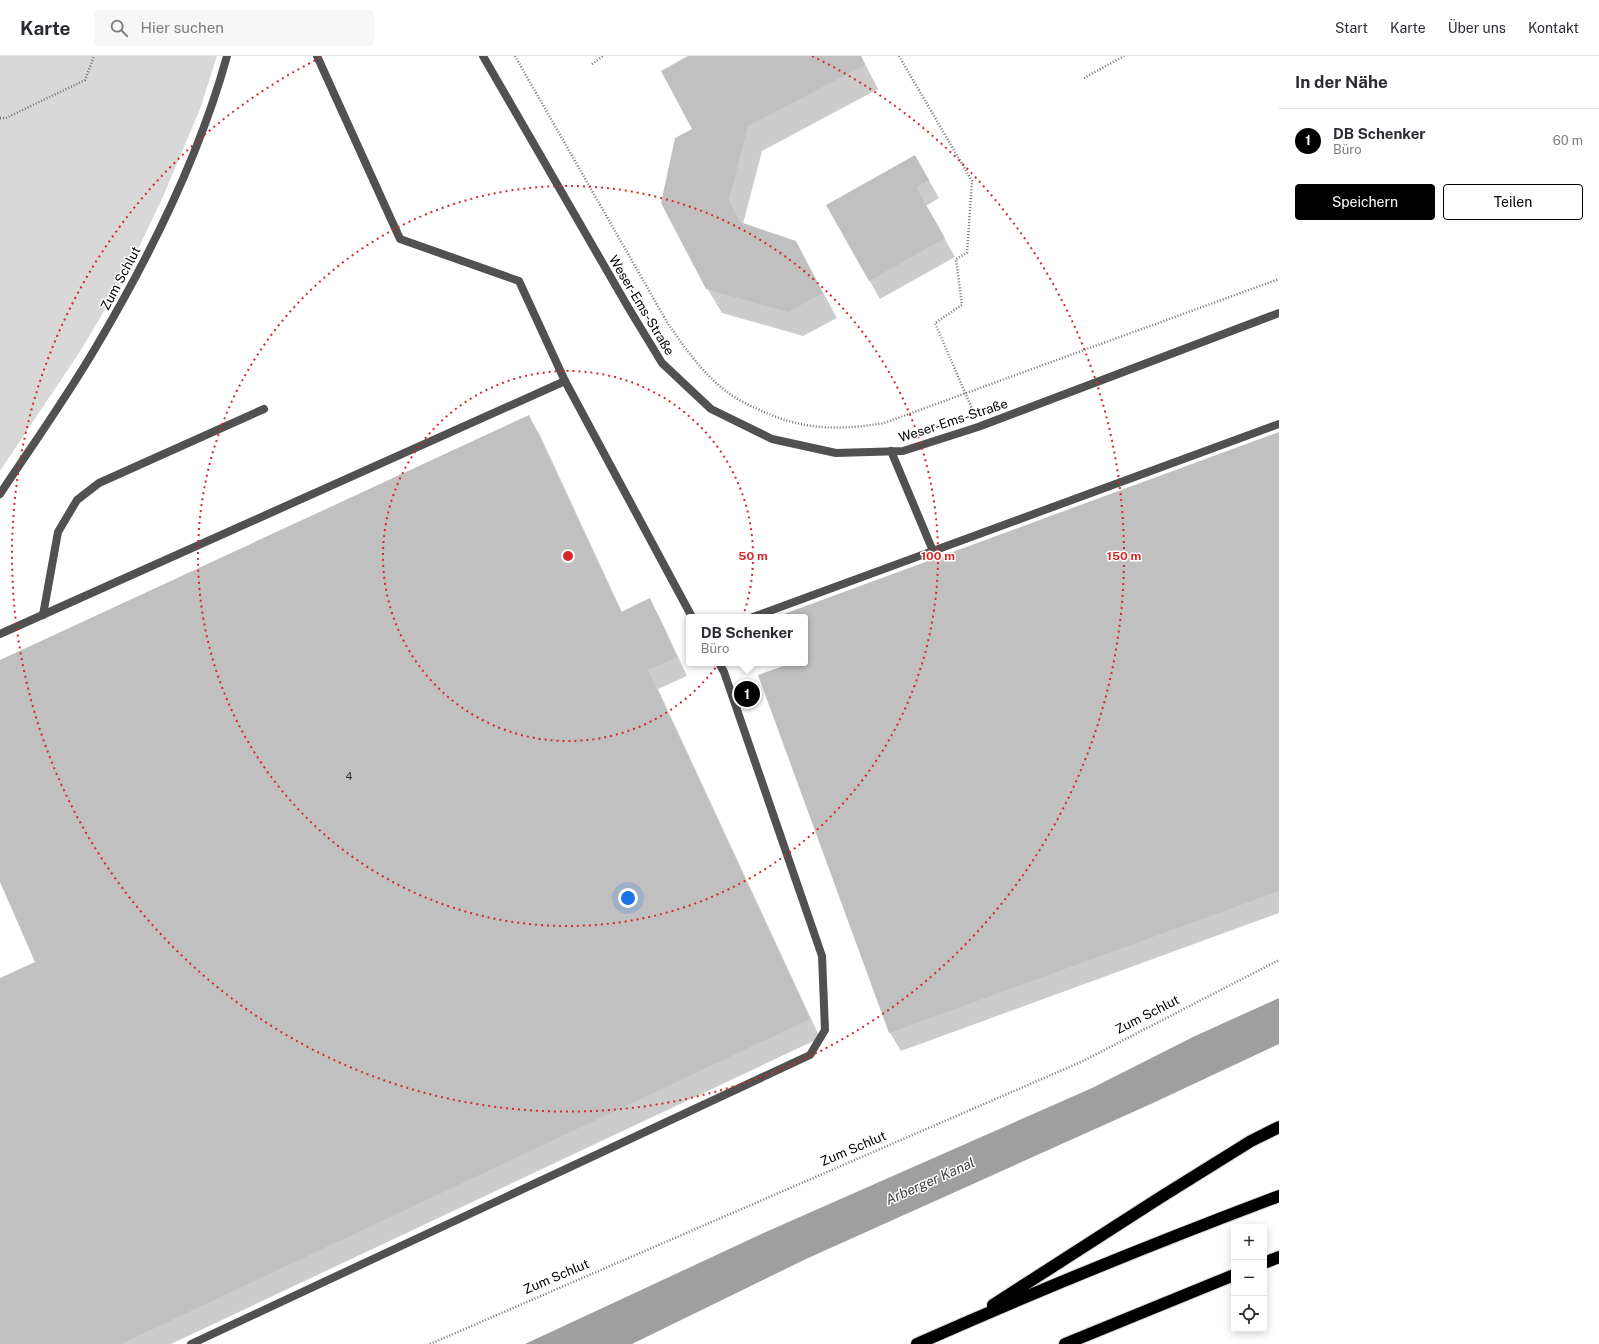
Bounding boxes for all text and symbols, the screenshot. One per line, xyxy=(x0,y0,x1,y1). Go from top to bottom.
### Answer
search box xyxy=(94,10,374,46)
text: Karte xyxy=(20,17,70,39)
icon: search xyxy=(108,17,130,39)
text: Hier suchen xyxy=(140,19,224,36)
text: Start xyxy=(1335,20,1368,36)
text: Karte xyxy=(1390,20,1426,36)
text: Über uns xyxy=(1448,20,1506,36)
text: Kontakt xyxy=(1528,20,1579,36)
text: In der Nähe xyxy=(1295,72,1388,92)
text: DB Schenker xyxy=(1333,125,1425,142)
text: 1 xyxy=(1305,133,1311,148)
text: 60 m xyxy=(1553,133,1583,148)
text: Büro xyxy=(1333,142,1362,157)
button: Speichern xyxy=(1295,184,1435,220)
button: Teilen xyxy=(1443,184,1583,220)
street label: Zum Schlut xyxy=(97,244,143,313)
street label: Weser-Ems-Straße xyxy=(606,253,677,358)
street label: Weser-Ems-Straße xyxy=(897,396,1010,445)
centre of rings xyxy=(561,549,575,563)
text: 50 m xyxy=(738,549,768,563)
text: 100 m xyxy=(921,549,955,563)
text: 150 m xyxy=(1107,549,1141,563)
popup xyxy=(686,614,808,666)
text: DB Schenker xyxy=(701,624,793,641)
text: Büro xyxy=(701,641,729,656)
pin: 1 xyxy=(734,679,760,709)
house number: 4 xyxy=(346,770,353,782)
your location xyxy=(618,888,638,908)
street label: Zum Schlut xyxy=(1113,992,1182,1037)
street label: Zum Schlut xyxy=(818,1128,888,1169)
water label: Arberger Kanal xyxy=(883,1154,977,1208)
map controls xyxy=(1231,1224,1267,1332)
button: + xyxy=(1231,1224,1267,1260)
street label: Zum Schlut xyxy=(521,1256,591,1297)
button: − xyxy=(1231,1260,1267,1296)
button: locate xyxy=(1231,1296,1267,1332)

